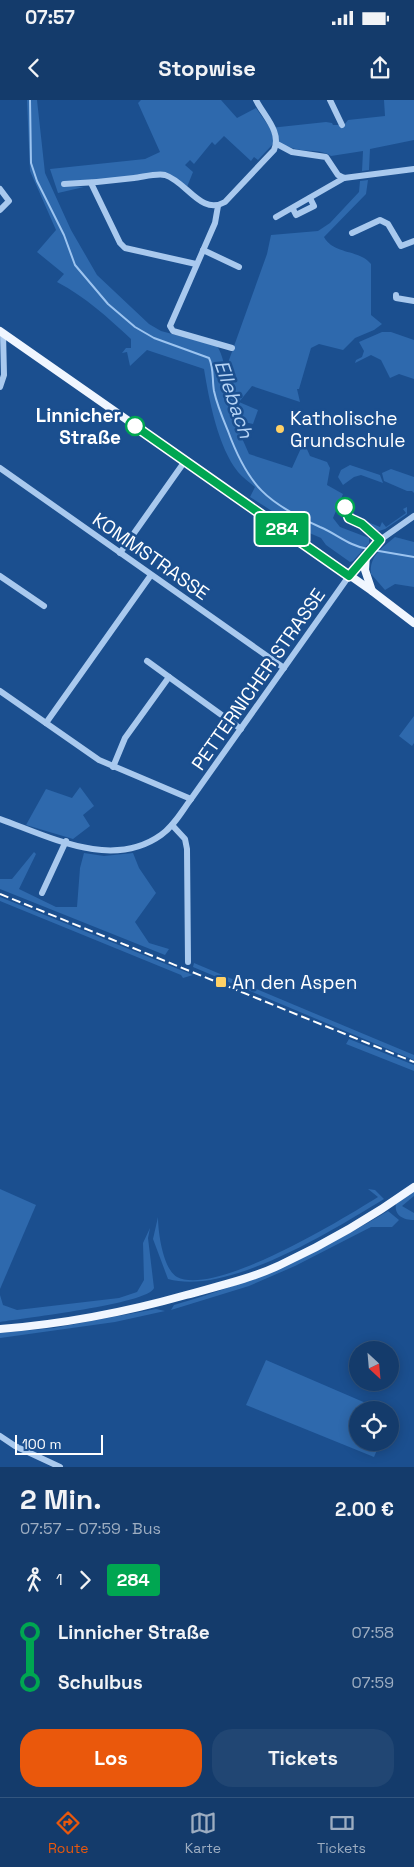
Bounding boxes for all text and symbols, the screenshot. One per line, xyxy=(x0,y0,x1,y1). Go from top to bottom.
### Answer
text: 07:57 xyxy=(25,5,75,30)
icon: back xyxy=(20,54,48,82)
text: Stopwise xyxy=(158,54,256,82)
icon: share xyxy=(366,54,394,82)
water label: Ellebach xyxy=(208,356,260,442)
place label: Linnicher Straße xyxy=(36,403,121,450)
place label: Katholische Grundschule xyxy=(290,406,406,453)
marker: Linnicher Straße xyxy=(125,416,145,436)
marker: Katholische Grundschule xyxy=(274,423,286,435)
unlabelled marker xyxy=(335,497,355,517)
street label: KOMMSTRASSE xyxy=(88,507,214,606)
line badge: 284 xyxy=(253,513,311,545)
text: 284 xyxy=(266,517,298,540)
street label: PETTERNICHER STRASSE xyxy=(186,583,331,775)
place label: An den Aspen xyxy=(232,970,357,995)
marker: An den Aspen xyxy=(214,975,228,989)
north arrow xyxy=(349,1341,399,1391)
map controls xyxy=(349,1341,399,1451)
button: locate xyxy=(349,1401,399,1451)
scale bar xyxy=(15,1432,102,1455)
text: 100 m xyxy=(22,1435,61,1453)
text: 2 Min. xyxy=(20,1481,101,1517)
text: 2.00 € xyxy=(335,1497,394,1522)
text: 07:57 – 07:59 · Bus xyxy=(20,1518,161,1539)
icon: walk xyxy=(20,1566,48,1594)
icon: forward xyxy=(71,1566,99,1594)
text: 284 xyxy=(117,1568,150,1591)
text: 1 xyxy=(56,1569,63,1590)
text: Linnicher Straße xyxy=(58,1620,210,1645)
text: 07:58 xyxy=(351,1622,394,1643)
text: Schulbus xyxy=(58,1670,143,1695)
text: 07:59 xyxy=(352,1672,394,1693)
button: Los xyxy=(20,1729,202,1787)
button: Tickets xyxy=(212,1729,394,1787)
tab: Route xyxy=(48,1809,89,1857)
tab: Karte xyxy=(185,1809,221,1857)
tab: Tickets xyxy=(317,1809,366,1857)

